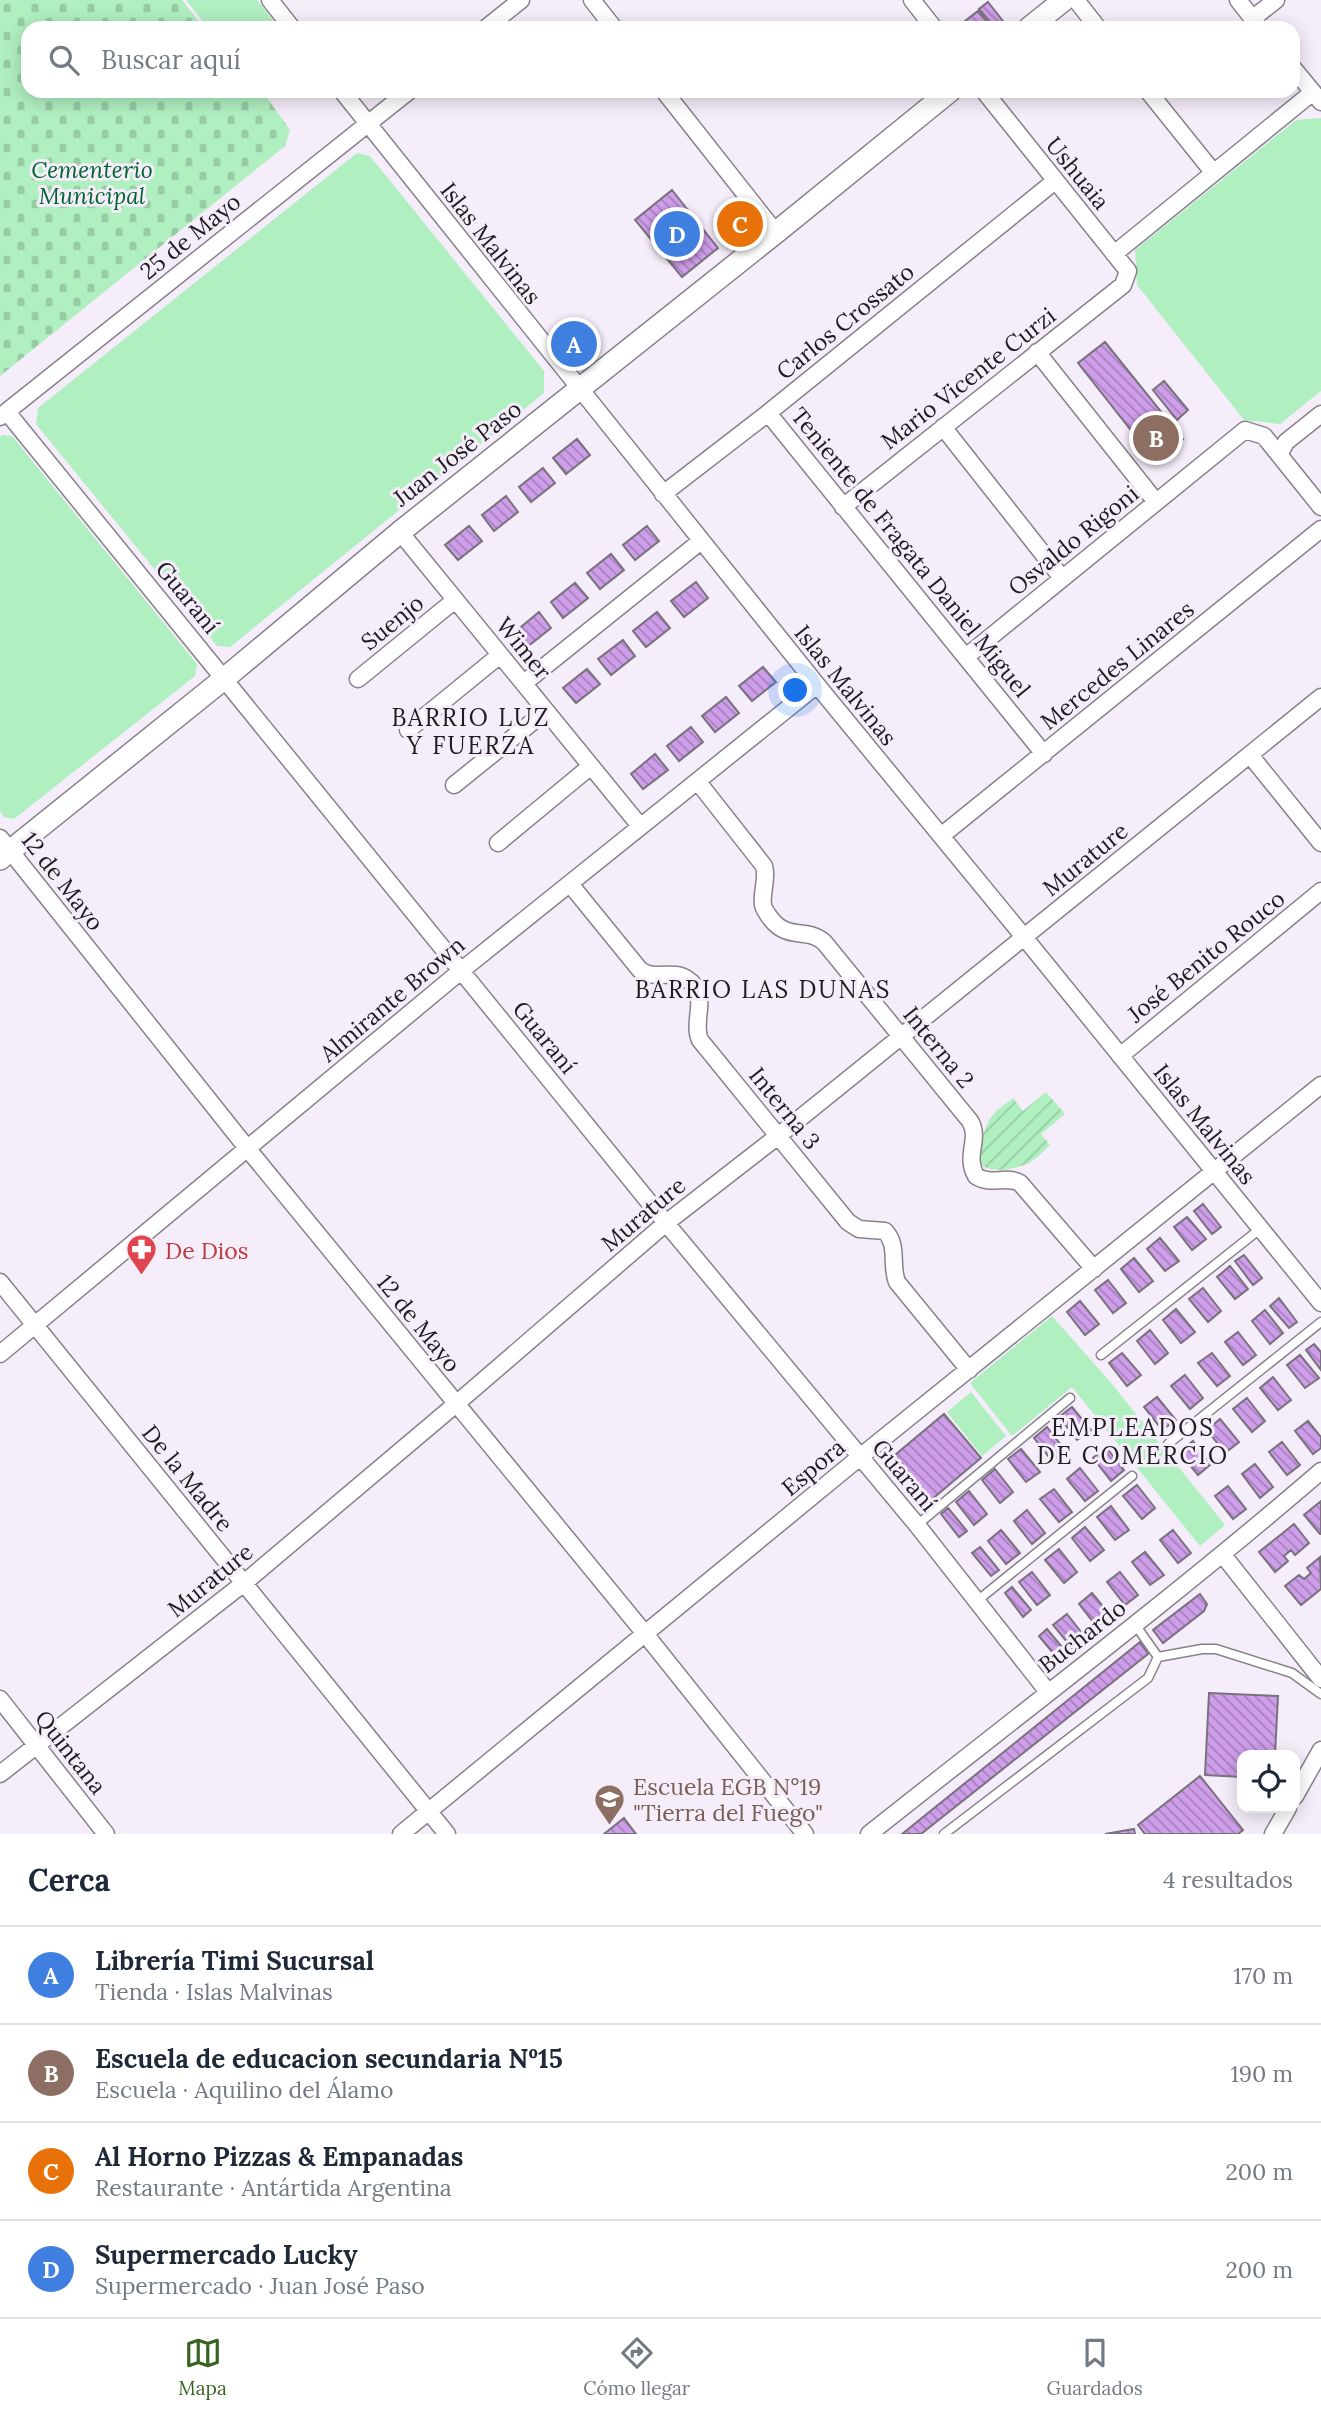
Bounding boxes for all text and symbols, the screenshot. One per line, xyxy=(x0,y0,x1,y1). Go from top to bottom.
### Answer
search box xyxy=(21,21,1300,98)
icon: search xyxy=(45,41,83,79)
text: Buscar aquí xyxy=(101,43,241,76)
street label: Ushuaia xyxy=(1040,131,1116,215)
park label: Cementerio Municipal xyxy=(31,155,153,210)
street label: Islas Malvinas xyxy=(434,176,548,310)
street label: 25 de Mayo xyxy=(134,187,246,285)
pin: C xyxy=(717,198,763,250)
pin: D xyxy=(654,208,700,260)
street label: Carlos Crossato xyxy=(770,257,920,385)
street label: Mario Vicente Curzi xyxy=(875,301,1061,455)
pin: A xyxy=(551,318,597,370)
street label: Juan José Paso xyxy=(386,394,527,513)
street label: Teniente de Fragata Daniel Miguel xyxy=(785,401,1037,703)
pin: B xyxy=(1133,412,1179,464)
street label: Osvaldo Rigoni xyxy=(1002,479,1144,601)
street label: Guaraní xyxy=(150,555,226,639)
street label: Suenjo xyxy=(355,588,429,656)
street label: Mercedes Linares xyxy=(1034,594,1200,736)
street label: Wimer xyxy=(490,611,558,685)
street label: Islas Malvinas xyxy=(789,619,903,751)
your location xyxy=(778,673,812,707)
district label: BARRIO LUZ Y FUERZA xyxy=(392,702,550,761)
street label: Murature xyxy=(1037,816,1133,902)
street label: 12 de Mayo xyxy=(16,826,110,936)
street label: José Benito Rouco xyxy=(1121,884,1291,1029)
street label: Almirante Brown xyxy=(313,930,470,1069)
district label: BARRIO LAS DUNAS xyxy=(635,974,891,1005)
street label: Guaraní xyxy=(507,995,583,1079)
street label: Interna 2 xyxy=(897,1000,981,1094)
street label: Islas Malvinas xyxy=(1148,1058,1262,1190)
street label: Interna 3 xyxy=(743,1061,827,1155)
street label: Murature xyxy=(595,1170,691,1258)
pharmacy icon: De Dios xyxy=(125,1233,159,1277)
place label: De Dios xyxy=(165,1236,248,1265)
street label: 12 de Mayo xyxy=(371,1268,467,1378)
district label: EMPLEADOS DE COMERCIO xyxy=(1037,1412,1229,1471)
street label: De la Madre xyxy=(136,1419,240,1537)
street label: Espora xyxy=(775,1432,851,1502)
street label: Guaraní xyxy=(867,1433,943,1517)
street label: Murature xyxy=(162,1537,258,1623)
street label: Buchardo xyxy=(1033,1593,1131,1679)
street label: Quintana xyxy=(29,1704,113,1800)
map controls xyxy=(1237,1750,1300,1813)
button: locate xyxy=(1237,1750,1300,1813)
place label: Escuela EGB N°19 "Tierra del Fuego" xyxy=(633,1772,823,1827)
school or university icon: Escuela EGB N°19 "Tierra del Fuego" xyxy=(593,1782,627,1826)
text: Cerca xyxy=(28,1861,110,1899)
text: 4 resultados xyxy=(1163,1865,1293,1894)
text: Librería Timi Sucursal xyxy=(95,1944,374,1977)
text: A xyxy=(43,1961,59,1990)
text: 170 m xyxy=(1233,1961,1293,1990)
text: Tienda · Islas Malvinas xyxy=(95,1977,333,2006)
text: Escuela de educacion secundaria Nº15 xyxy=(95,2042,563,2075)
text: B xyxy=(43,2059,59,2088)
text: 190 m xyxy=(1230,2059,1293,2088)
text: Escuela · Aquilino del Álamo xyxy=(95,2075,393,2104)
text: Al Horno Pizzas & Empanadas xyxy=(95,2140,463,2173)
text: C xyxy=(43,2157,59,2186)
text: 200 m xyxy=(1225,2157,1293,2186)
text: Restaurante · Antártida Argentina xyxy=(95,2173,452,2202)
text: Supermercado Lucky xyxy=(95,2238,358,2271)
text: D xyxy=(42,2255,60,2284)
text: 200 m xyxy=(1225,2255,1293,2284)
text: Supermercado · Juan José Paso xyxy=(95,2271,425,2300)
tab: Mapa xyxy=(178,2334,227,2400)
tab: Cómo llegar xyxy=(583,2334,690,2400)
tab: Guardados xyxy=(1047,2334,1143,2400)

